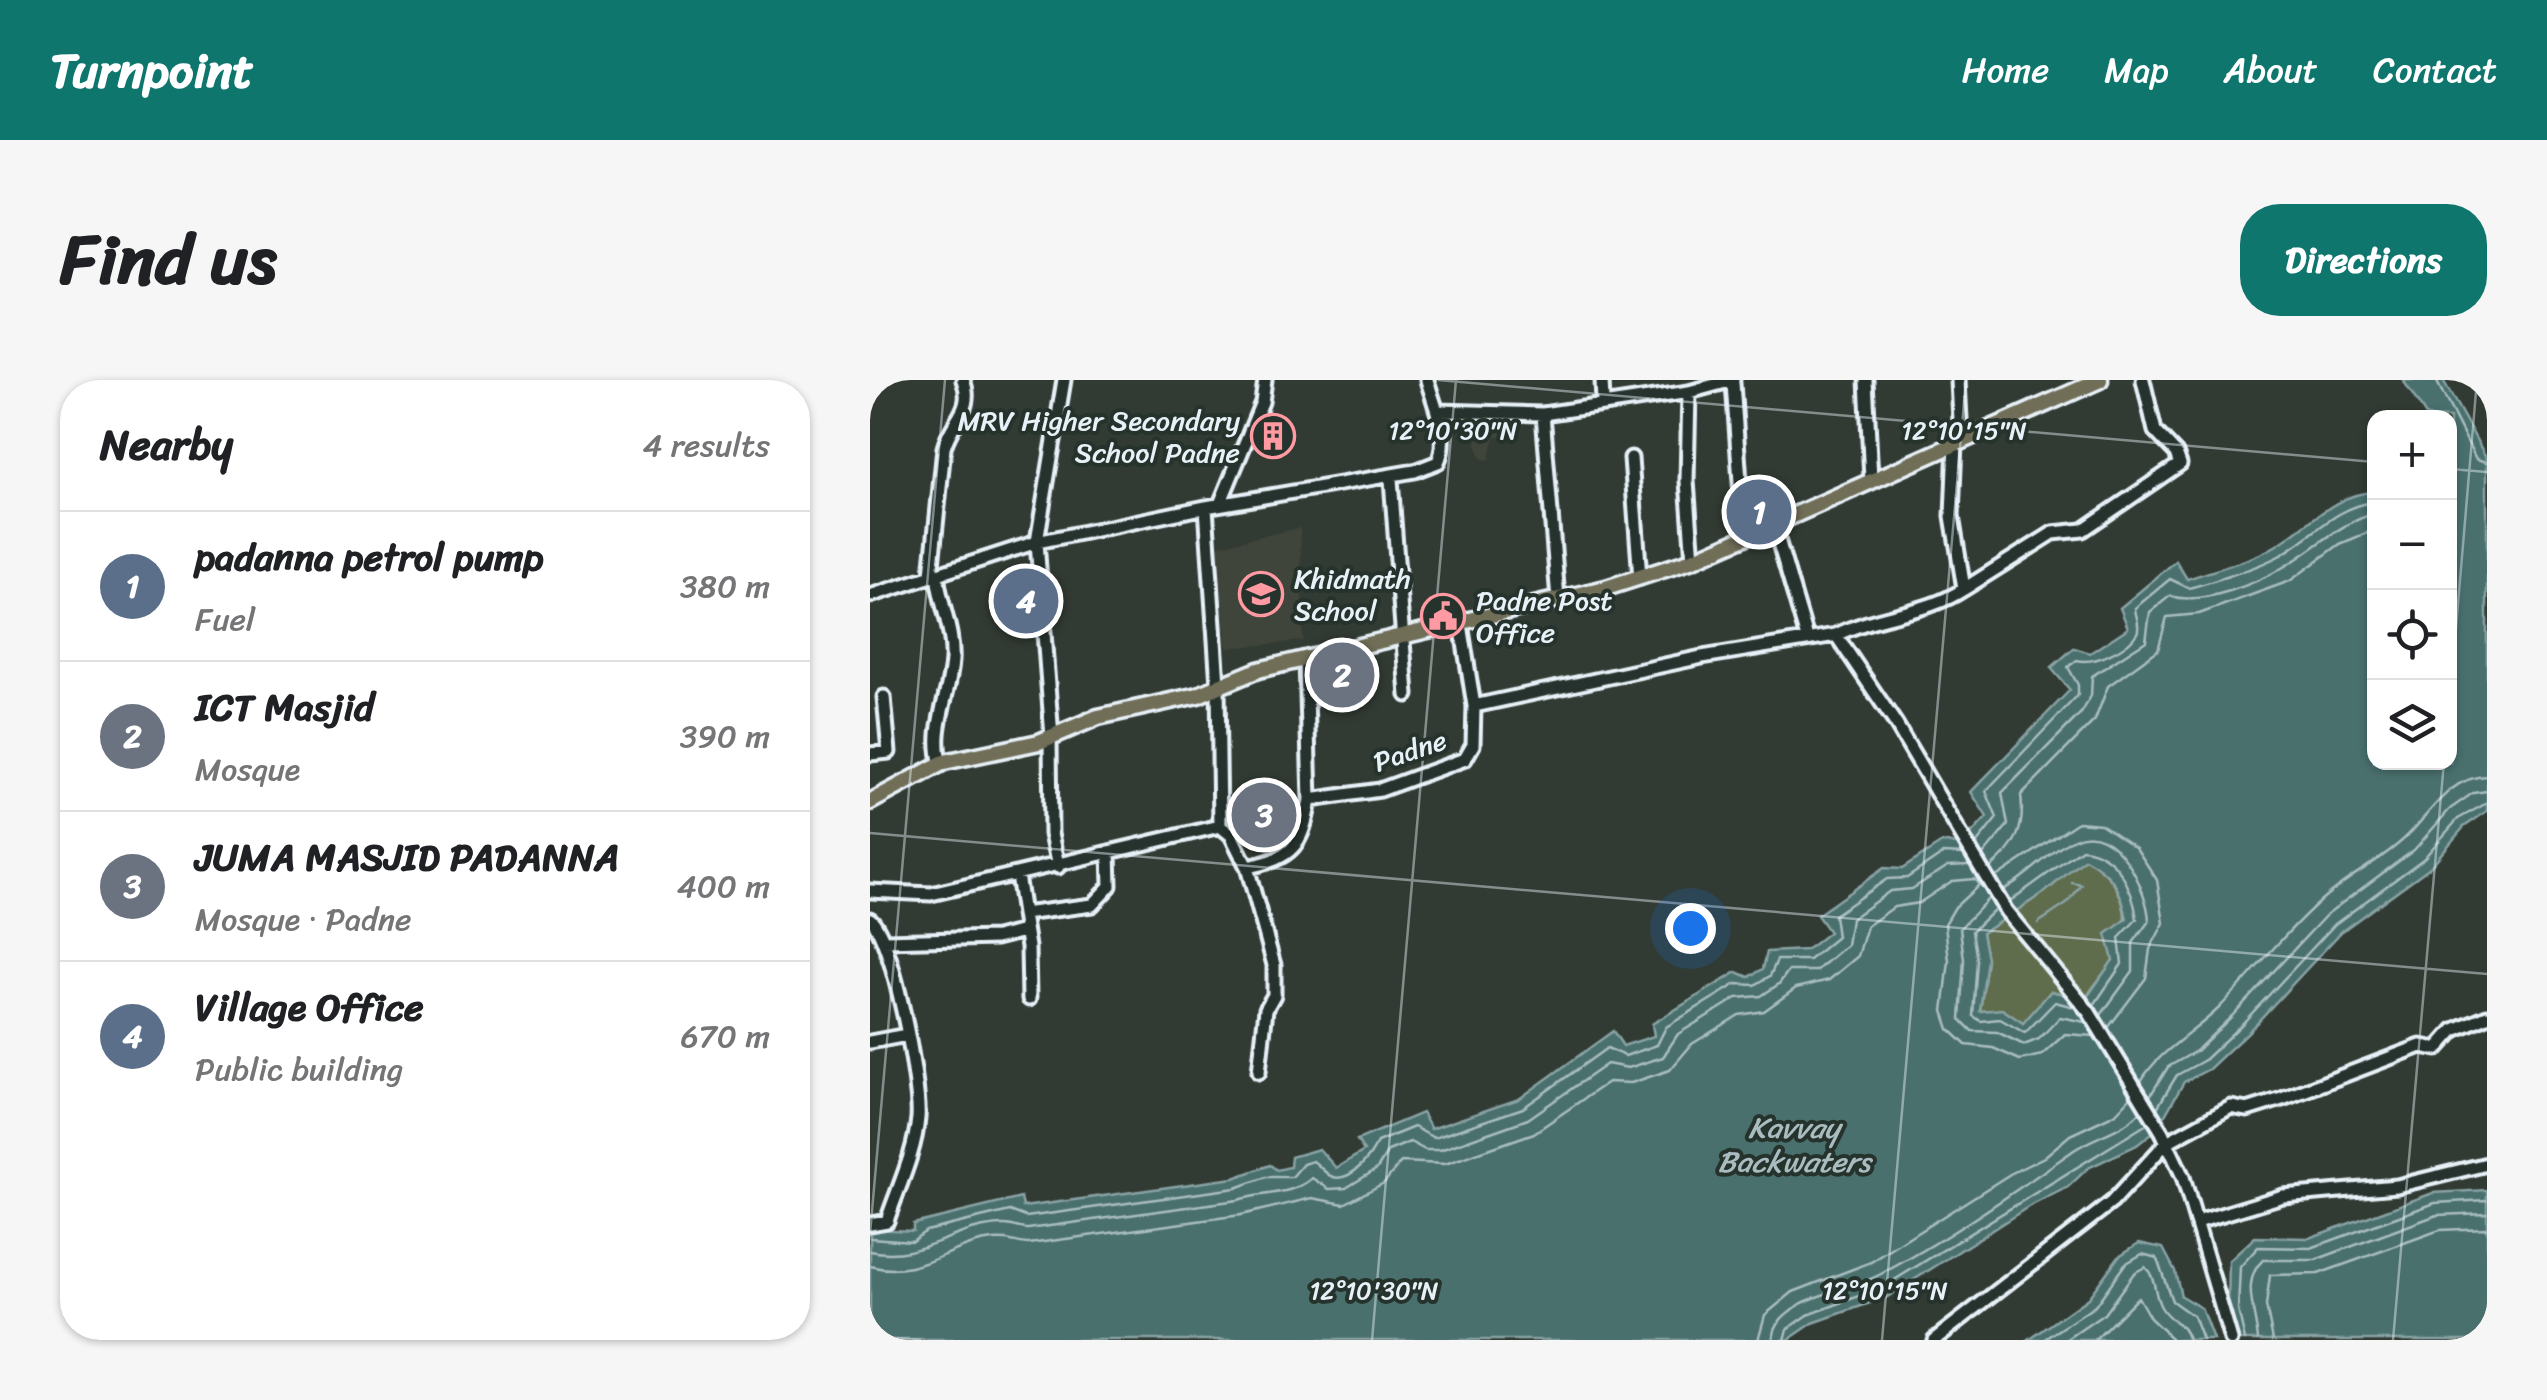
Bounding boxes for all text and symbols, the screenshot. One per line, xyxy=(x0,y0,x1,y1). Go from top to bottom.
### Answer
text: Turnpoint xyxy=(50,28,253,113)
text: Home xyxy=(1962,39,2049,101)
text: Map xyxy=(2104,39,2169,101)
text: About xyxy=(2224,39,2318,101)
text: Contact xyxy=(2373,39,2497,101)
text: Find us xyxy=(60,198,277,322)
button: Directions xyxy=(2240,204,2487,316)
place label: MRV Higher Secondary School Padne xyxy=(958,396,1240,477)
text: Nearby xyxy=(100,408,233,482)
text: 12°10'30"N xyxy=(1389,408,1518,453)
text: 12°10'15"N xyxy=(1901,408,2027,453)
map controls xyxy=(2367,410,2457,770)
button: + xyxy=(2367,410,2457,500)
building icon: MRV Higher Secondary School Padne xyxy=(1250,413,1296,459)
text: 4 results xyxy=(642,417,770,474)
pin: 1 xyxy=(1726,474,1792,550)
button: − xyxy=(2367,500,2457,590)
text: padanna petrol pump xyxy=(195,524,544,591)
place label: Khidmath School xyxy=(1294,554,1411,635)
text: 1 xyxy=(126,558,139,615)
text: 380 m xyxy=(680,558,770,615)
pin: 4 xyxy=(994,564,1058,638)
school or university icon: Khidmath School xyxy=(1238,571,1284,617)
place label: Padne Post Office xyxy=(1476,576,1613,657)
button: locate xyxy=(2367,590,2457,680)
text: Fuel xyxy=(195,591,255,648)
public building icon: Padne Post Office xyxy=(1420,593,1466,639)
pin: 2 xyxy=(1310,638,1374,712)
text: ICT Masjid xyxy=(195,674,374,741)
button: layers xyxy=(2367,680,2457,770)
text: 2 xyxy=(123,708,142,765)
text: 390 m xyxy=(680,708,770,765)
street label: Padne xyxy=(1366,716,1454,786)
text: Mosque xyxy=(195,741,300,798)
pin: 3 xyxy=(1232,778,1296,852)
text: JUMA MASJID PADANNA xyxy=(195,824,620,891)
text: 3 xyxy=(124,858,141,915)
text: 400 m xyxy=(677,858,770,915)
text: Mosque · Padne xyxy=(195,891,412,948)
your location xyxy=(1665,903,1716,954)
text: Village Office xyxy=(195,974,423,1041)
text: 4 xyxy=(122,1008,143,1065)
text: 670 m xyxy=(680,1008,770,1065)
text: Public building xyxy=(195,1041,403,1098)
water label: Kavvay Backwaters xyxy=(1718,1101,1874,1189)
text: 12°10'30"N xyxy=(1310,1268,1439,1313)
text: 12°10'15"N xyxy=(1822,1268,1948,1313)

